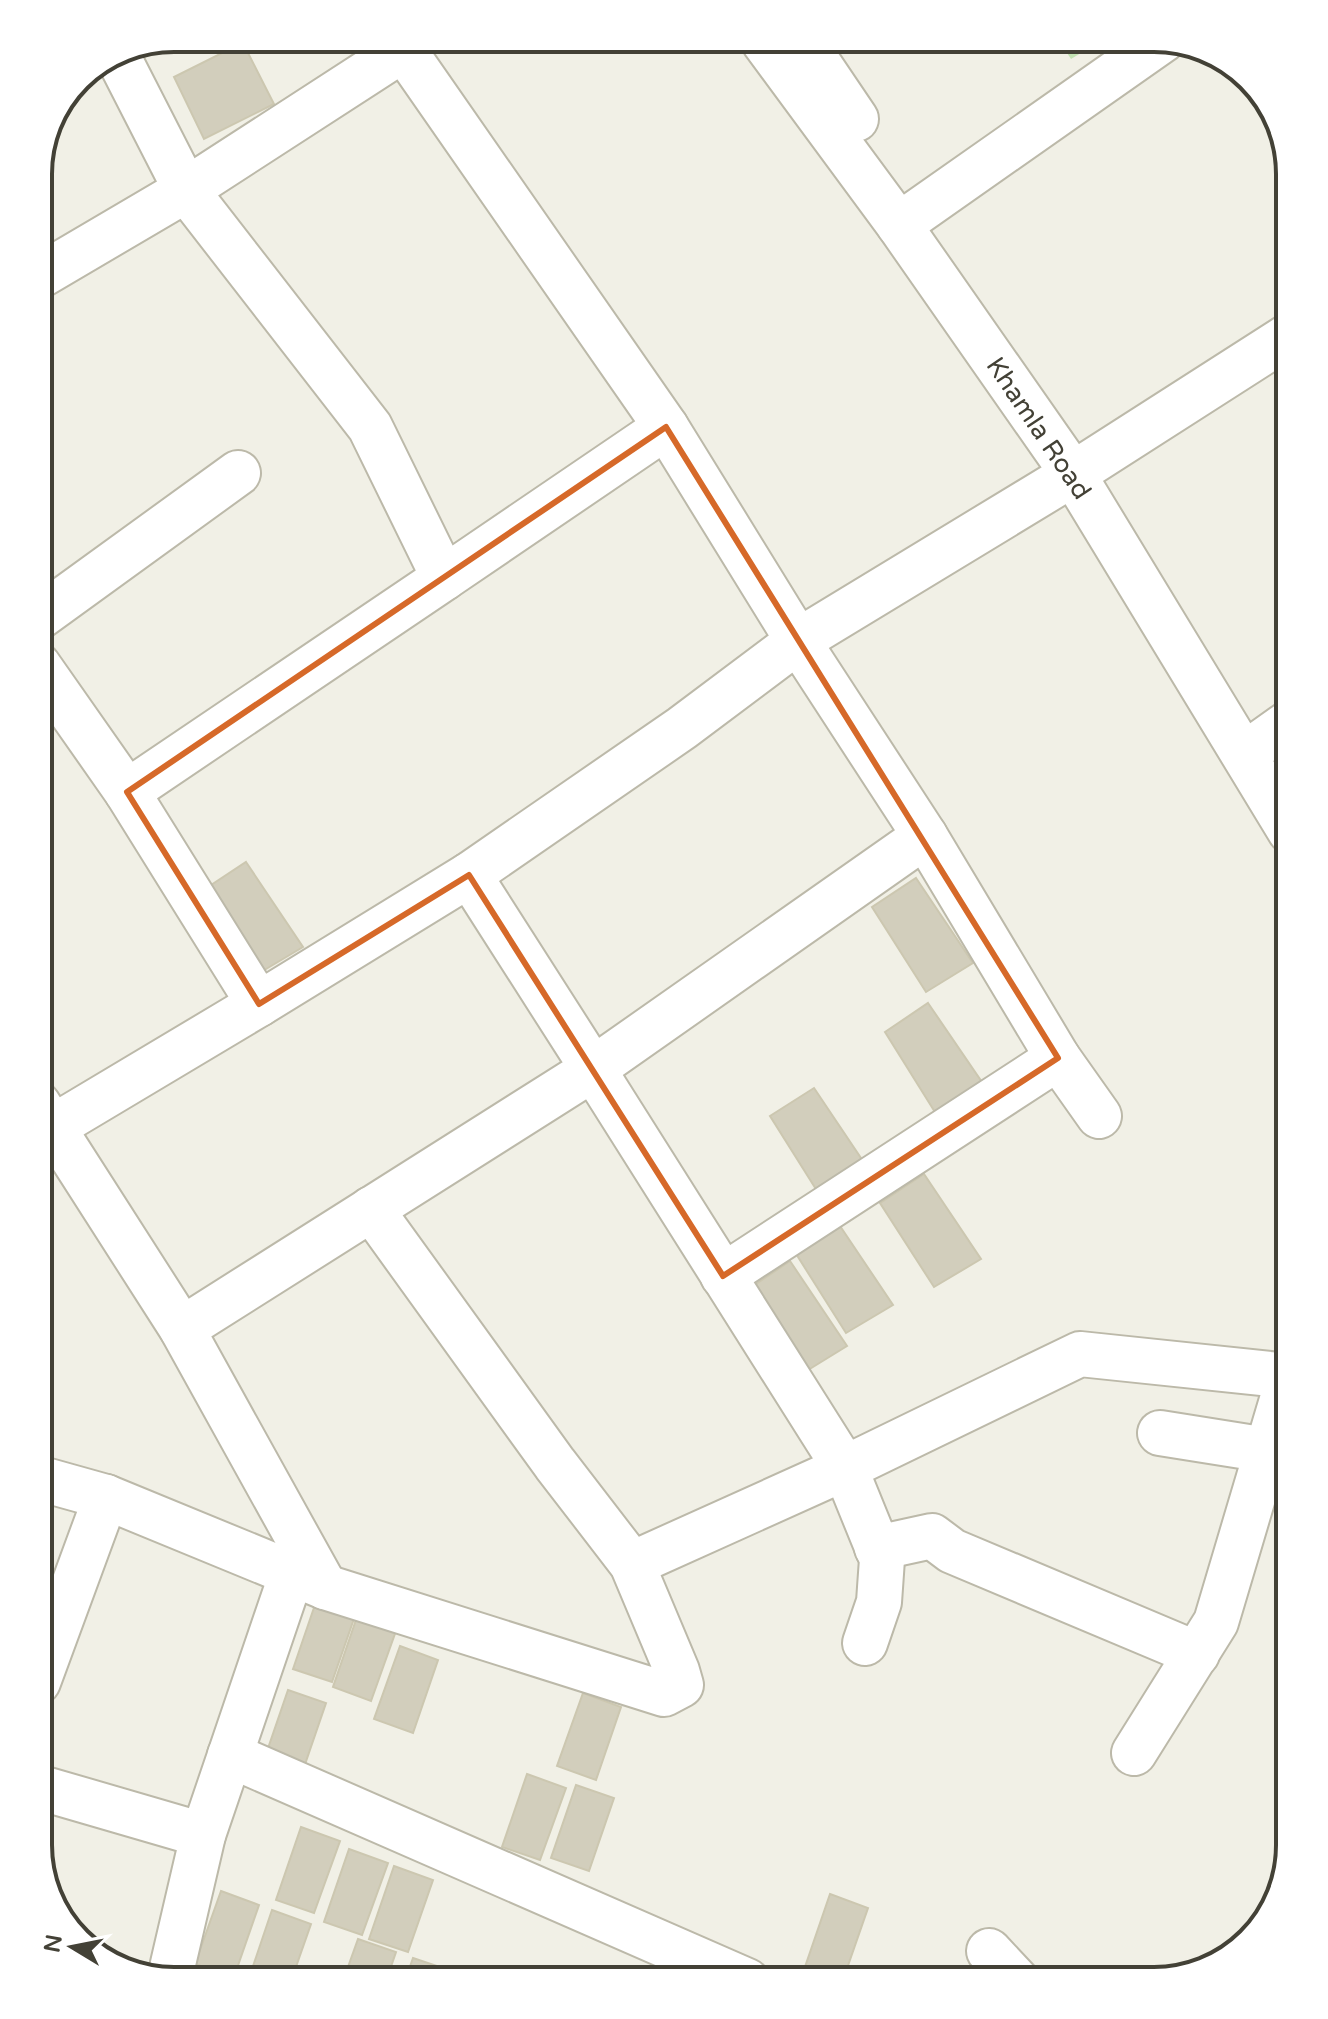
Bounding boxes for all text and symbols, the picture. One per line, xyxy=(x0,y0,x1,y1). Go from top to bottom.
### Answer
street label: Khamla Road xyxy=(980,351,1098,505)
north arrow xyxy=(32,1907,112,1987)
text: N xyxy=(39,1933,68,1955)

